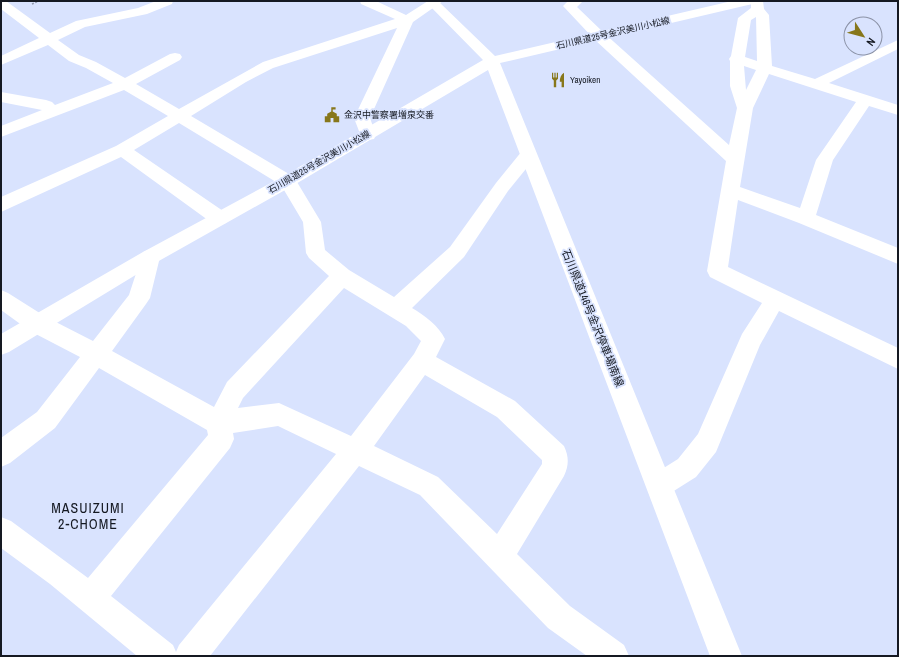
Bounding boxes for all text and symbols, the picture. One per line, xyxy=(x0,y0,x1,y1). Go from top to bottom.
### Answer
street label: 石川県道25号金沢美川小松線 xyxy=(555,14,672,52)
north arrow xyxy=(843,16,883,56)
text: N xyxy=(864,35,879,49)
restaurant icon: Yayoiken xyxy=(549,71,567,89)
place label: Yayoiken xyxy=(570,74,600,86)
public building icon: 金沢中警察署増泉交番 xyxy=(323,106,341,124)
place label: 金沢中警察署増泉交番 xyxy=(344,109,434,121)
street label: 石川県道25号金沢美川小松線 xyxy=(266,127,373,196)
street label: 石川県道146号金沢停車場南線 xyxy=(559,247,627,389)
district label: MASUIZUMI 2-CHOME xyxy=(51,499,125,533)

